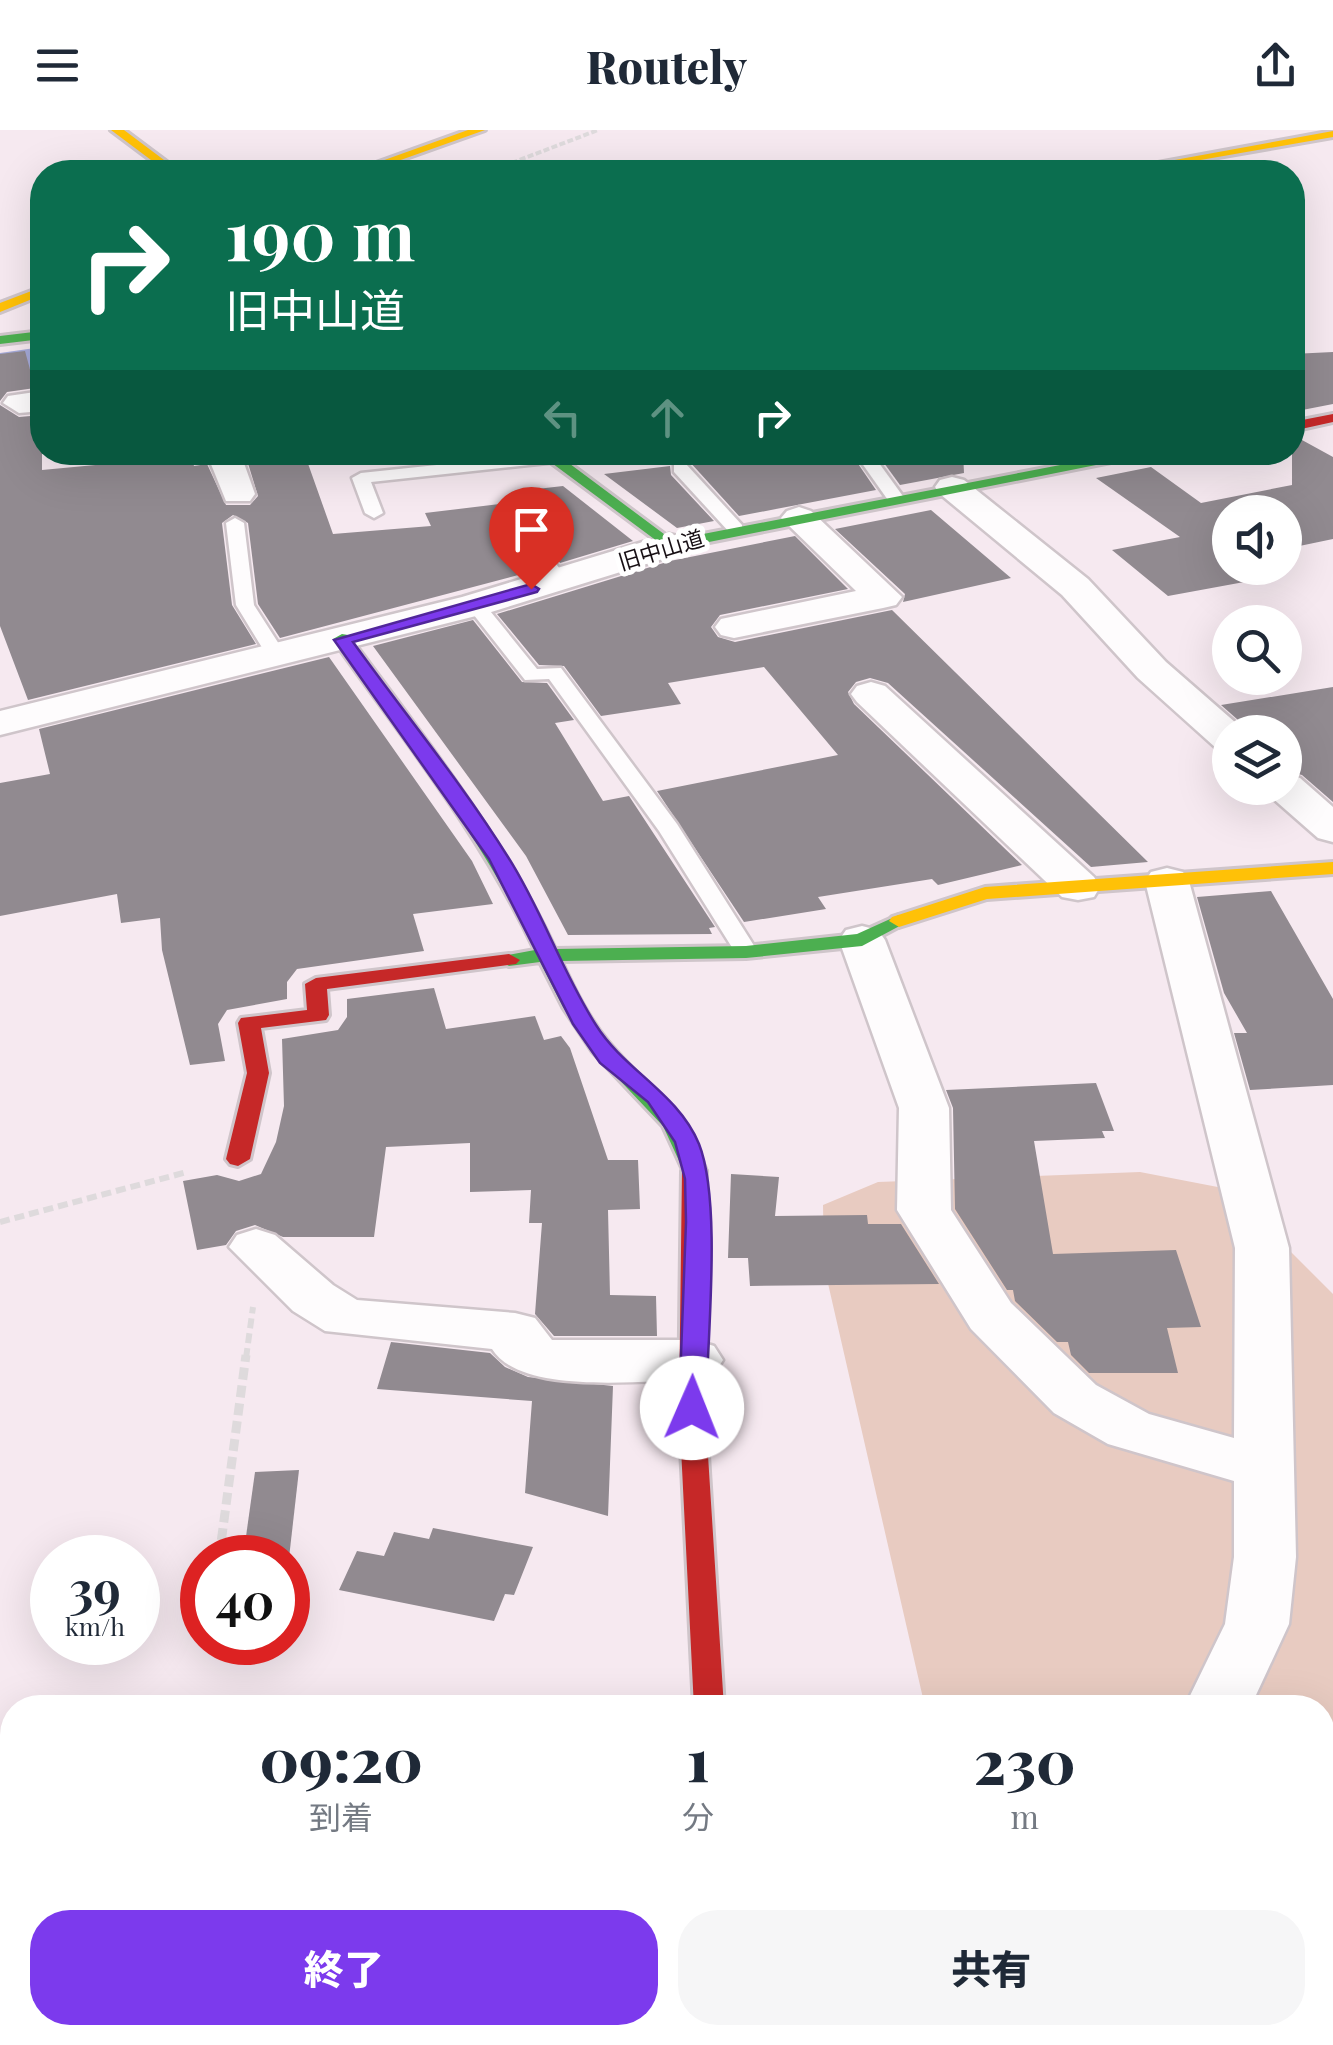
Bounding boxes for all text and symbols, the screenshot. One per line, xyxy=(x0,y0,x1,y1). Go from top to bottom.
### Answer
text: Routely xyxy=(586,35,747,95)
icon: menu xyxy=(30,38,85,93)
icon: share xyxy=(1248,38,1303,93)
text: 190 m xyxy=(225,185,415,279)
icon: right xyxy=(60,200,190,330)
text: 旧中山道 xyxy=(225,278,405,338)
icon: left xyxy=(535,390,590,445)
icon: ahead xyxy=(640,390,695,445)
icon: right xyxy=(745,390,800,445)
pin xyxy=(489,487,574,590)
map controls xyxy=(1212,495,1302,805)
button: sound xyxy=(1212,495,1302,585)
icon: arrive xyxy=(504,502,559,557)
street label: 旧中山道 xyxy=(614,522,707,576)
button: search xyxy=(1212,605,1302,695)
button: layers xyxy=(1212,715,1302,805)
position arrow xyxy=(640,1356,744,1460)
speed limit sign: 40 xyxy=(180,1535,310,1665)
text: 39 xyxy=(69,1554,121,1621)
text: km/h xyxy=(65,1609,125,1642)
text: 09:20 xyxy=(259,1717,423,1797)
text: 1 xyxy=(687,1717,710,1797)
text: 230 xyxy=(974,1719,1076,1799)
text: 到着 xyxy=(309,1794,373,1837)
text: 分 xyxy=(682,1794,714,1837)
text: m xyxy=(1010,1794,1039,1837)
button: 終了 xyxy=(30,1910,658,2025)
button: 共有 xyxy=(678,1910,1305,2025)

